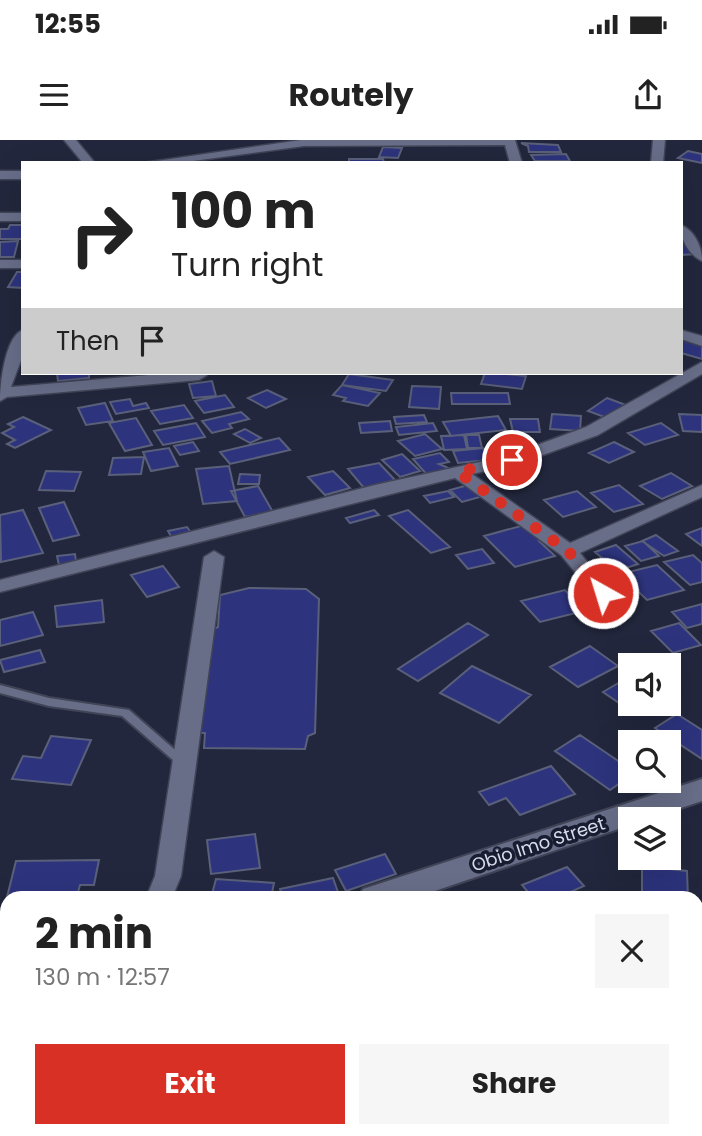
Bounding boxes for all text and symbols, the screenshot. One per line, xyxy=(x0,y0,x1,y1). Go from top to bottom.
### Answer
text: 12:55 xyxy=(35,6,101,42)
text: Routely xyxy=(288,72,414,117)
icon: menu xyxy=(35,76,73,114)
icon: share xyxy=(629,76,667,114)
text: 100 m xyxy=(171,177,316,245)
icon: right xyxy=(56,189,147,280)
text: Turn right xyxy=(171,242,323,287)
icon: arrive xyxy=(133,322,171,360)
text: Then xyxy=(56,323,119,359)
pin xyxy=(482,430,542,490)
icon: arrive xyxy=(493,441,531,479)
position arrow xyxy=(566,556,640,630)
map controls xyxy=(618,653,681,870)
button: sound xyxy=(618,653,681,716)
button: search xyxy=(618,730,681,793)
button: layers xyxy=(618,807,681,870)
street label: Obio Imo Street xyxy=(468,811,608,877)
text: 2 min xyxy=(35,904,153,963)
button: close xyxy=(595,914,669,988)
text: 130 m · 12:57 xyxy=(35,961,170,993)
button: Exit xyxy=(35,1044,345,1124)
button: Share xyxy=(359,1044,669,1124)

